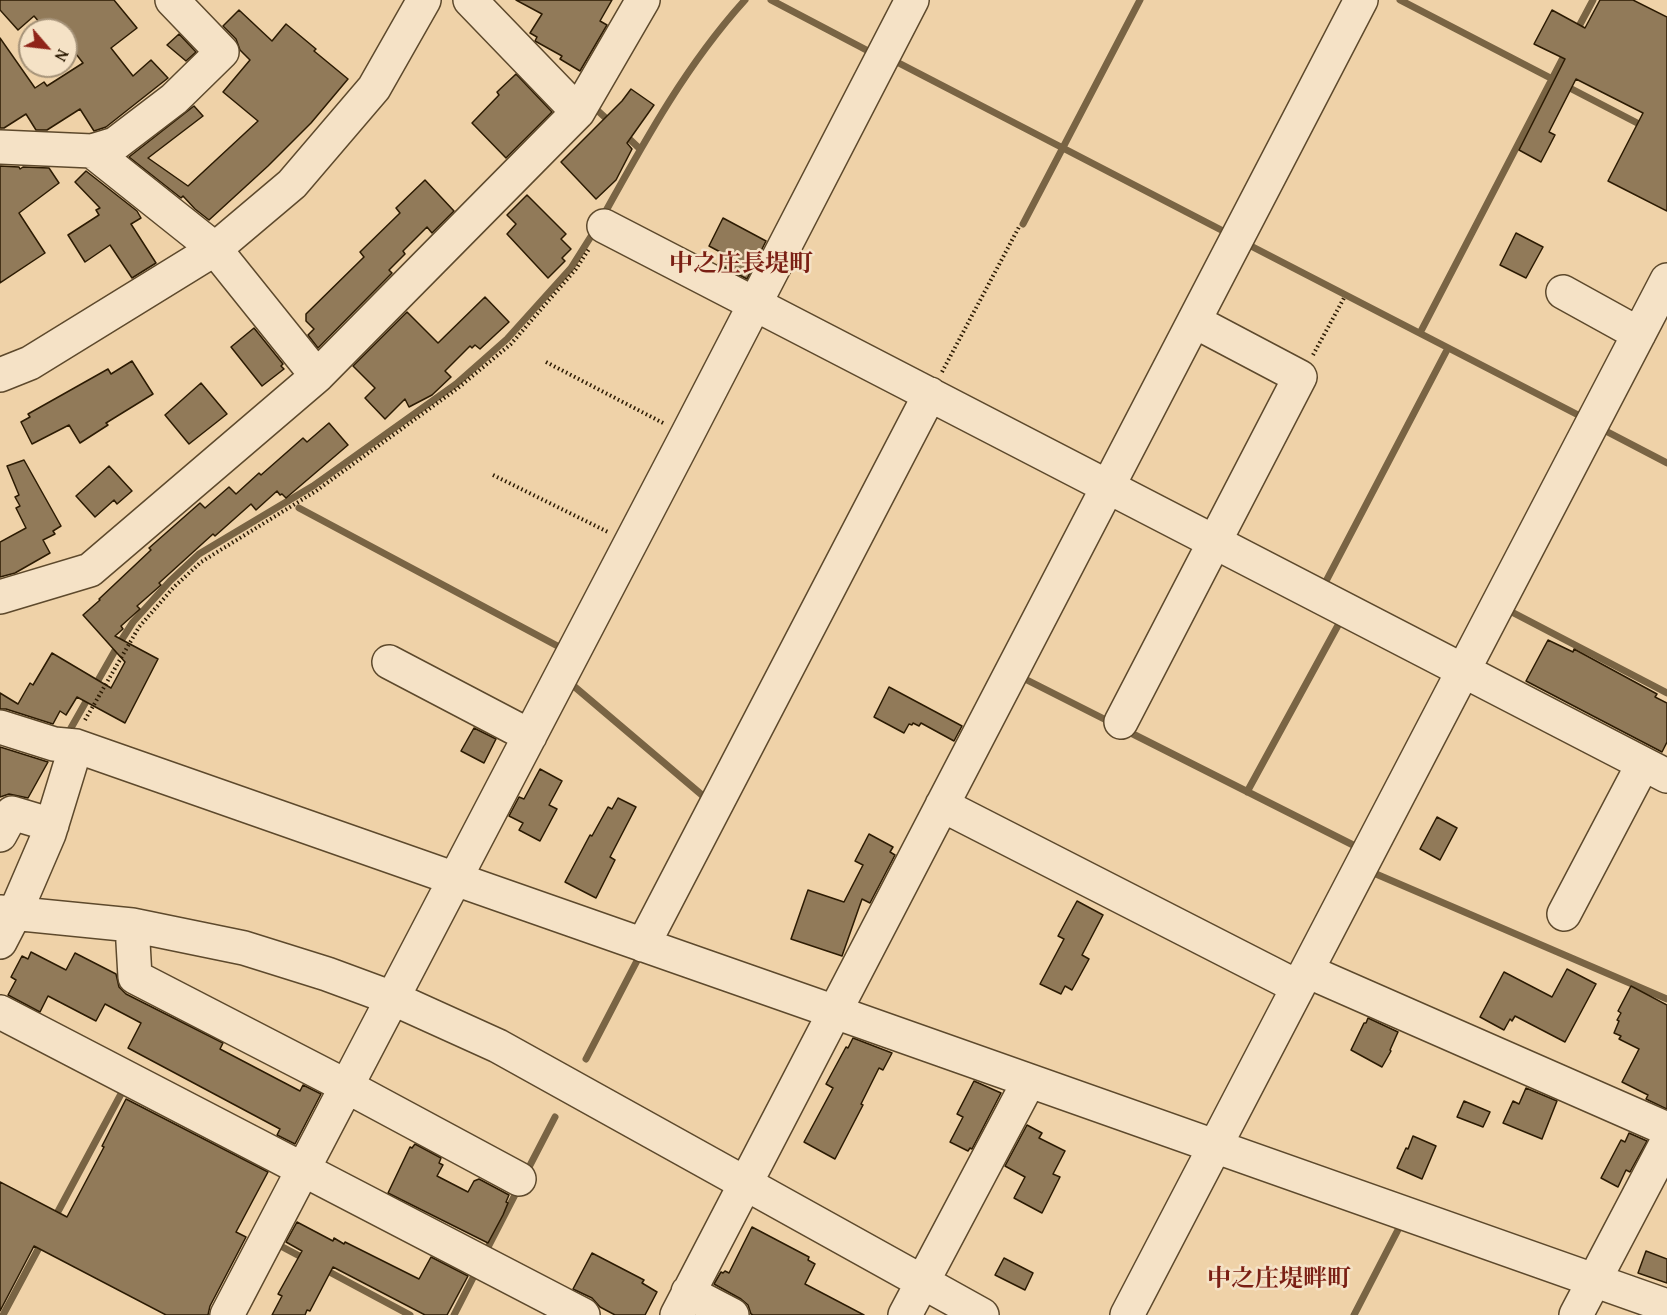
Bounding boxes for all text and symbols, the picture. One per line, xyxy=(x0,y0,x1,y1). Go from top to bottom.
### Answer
north arrow xyxy=(18,18,78,78)
text: N xyxy=(49,45,75,66)
district label: 中之庄長堤町 xyxy=(669,251,813,279)
district label: 中之庄堤畔町 xyxy=(1207,1266,1351,1294)

